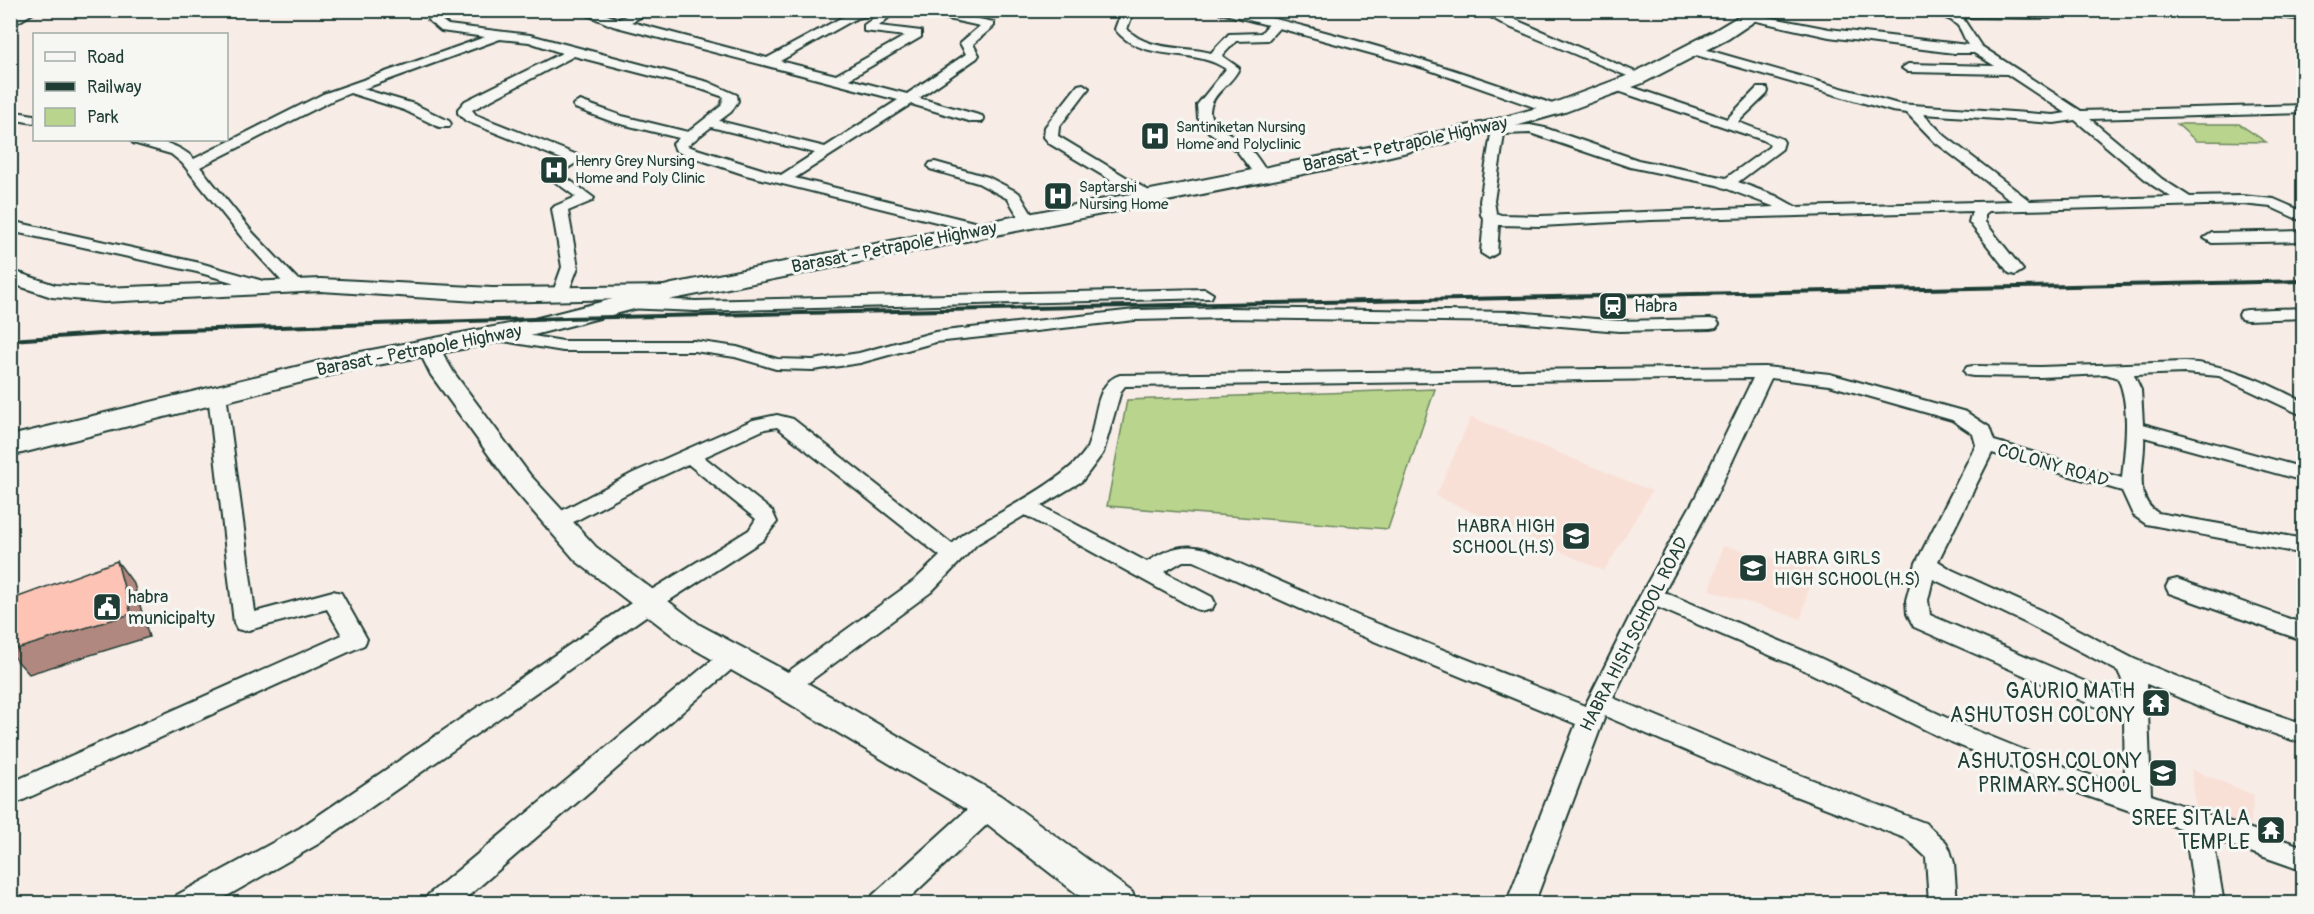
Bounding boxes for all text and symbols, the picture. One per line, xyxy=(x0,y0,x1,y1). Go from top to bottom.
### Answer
legend xyxy=(33,33,228,141)
text: Road xyxy=(87,46,124,69)
text: Railway xyxy=(87,76,142,99)
text: Park xyxy=(87,106,119,129)
street label: Barasat - Petrapole Highway xyxy=(1301,111,1510,177)
place label: Santiniketan Nursing Home and Polyclinic xyxy=(1176,118,1306,154)
hospital icon: Santiniketan Nursing Home and Polyclinic xyxy=(1139,120,1171,152)
place label: Henry Grey Nursing Home and Poly Clinic xyxy=(575,152,706,188)
hospital icon: Henry Grey Nursing Home and Poly Clinic xyxy=(538,154,570,186)
place label: Saptarshi Nursing Home xyxy=(1079,178,1169,214)
hospital icon: Saptarshi Nursing Home xyxy=(1042,180,1074,212)
street label: Barasat - Petrapole Highway xyxy=(790,216,999,279)
station icon: Habra xyxy=(1597,290,1629,322)
place label: Habra xyxy=(1634,295,1677,318)
street label: Barasat - Petrapole Highway xyxy=(315,319,524,382)
street label: COLONY ROAD xyxy=(1995,439,2111,492)
place label: HABRA HIGH SCHOOL(H.S) xyxy=(1452,515,1555,559)
school or university icon: HABRA HIGH SCHOOL(H.S) xyxy=(1560,520,1592,552)
street label: HABRA HISH SCHOOL ROAD xyxy=(1575,533,1694,736)
place label: HABRA GIRLS HIGH SCHOOL(H.S) xyxy=(1774,547,1921,591)
school or university icon: HABRA GIRLS HIGH SCHOOL(H.S) xyxy=(1737,552,1769,584)
place label: habra municipalty xyxy=(128,586,215,630)
public building icon: habra municipalty xyxy=(91,591,123,623)
place label: GAURIO MATH ASHUTOSH COLONY xyxy=(1950,678,2135,729)
temple icon: GAURIO MATH ASHUTOSH COLONY xyxy=(2140,687,2172,719)
place label: ASHUTOSH COLONY PRIMARY SCHOOL xyxy=(1957,748,2142,799)
school or university icon: ASHUTOSH COLONY PRIMARY SCHOOL xyxy=(2147,757,2179,789)
place label: SREE SITALA TEMPLE xyxy=(2131,805,2250,856)
temple icon: SREE SITALA TEMPLE xyxy=(2255,814,2287,846)

